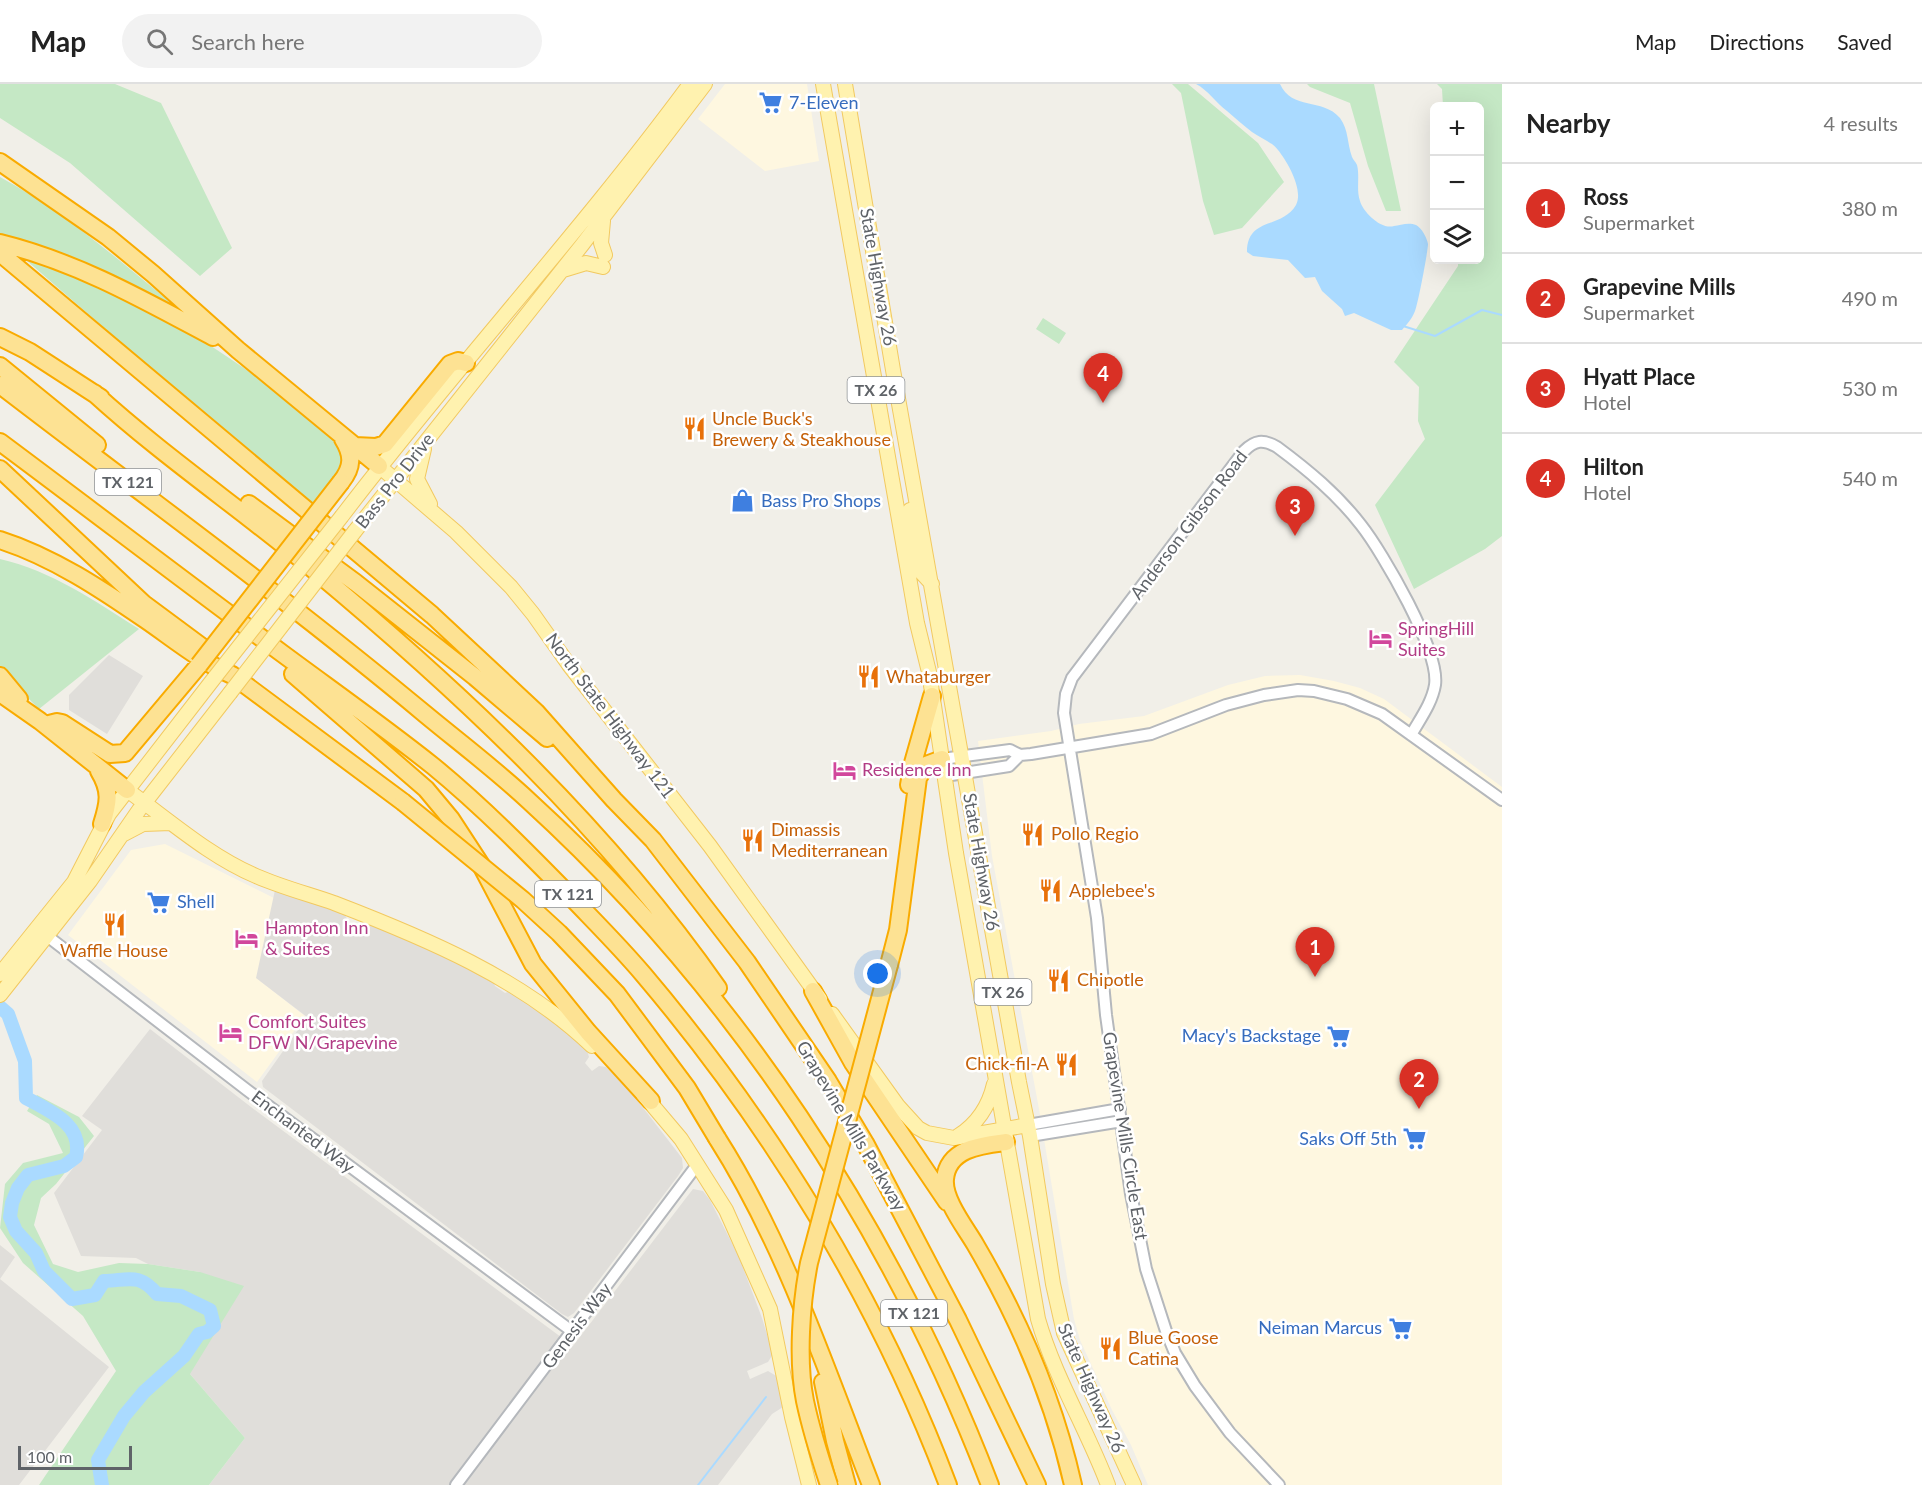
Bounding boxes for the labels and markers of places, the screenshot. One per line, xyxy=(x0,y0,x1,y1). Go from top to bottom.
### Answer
supermarket icon: 7-Eleven xyxy=(758,90,784,116)
place label: 7-Eleven xyxy=(789,91,859,113)
pin: 4 xyxy=(1084,354,1122,403)
place label: Uncle Buck's Brewery & Steakhouse xyxy=(712,407,891,450)
restaurant icon: Uncle Buck's Brewery & Steakhouse xyxy=(681,416,707,442)
pin: 3 xyxy=(1276,486,1314,536)
shop icon: Bass Pro Shops xyxy=(730,488,756,514)
place label: Bass Pro Shops xyxy=(761,489,881,511)
place label: SpringHill Suites xyxy=(1398,617,1474,660)
hotel icon: SpringHill Suites xyxy=(1367,626,1393,652)
restaurant icon: Whataburger xyxy=(855,664,881,690)
place label: Whataburger xyxy=(886,665,991,687)
hotel icon: Residence Inn xyxy=(831,757,857,783)
place label: Residence Inn xyxy=(862,758,971,780)
place label: Dimassis Mediterranean xyxy=(771,818,888,861)
restaurant icon: Pollo Regio xyxy=(1020,821,1046,847)
place label: Pollo Regio xyxy=(1051,822,1139,844)
restaurant icon: Dimassis Mediterranean xyxy=(740,827,766,853)
restaurant icon: Applebee's xyxy=(1038,878,1064,904)
place label: Applebee's xyxy=(1069,879,1155,901)
supermarket icon: Shell xyxy=(146,889,172,915)
place label: Shell xyxy=(177,890,215,912)
restaurant icon: Waffle House xyxy=(101,912,127,938)
place label: Hampton Inn & Suites xyxy=(265,916,368,959)
hotel icon: Hampton Inn & Suites xyxy=(234,925,260,951)
pin: 1 xyxy=(1296,928,1334,977)
place label: Waffle House xyxy=(60,939,168,961)
restaurant icon: Chipotle xyxy=(1046,967,1072,993)
place label: Chipotle xyxy=(1077,968,1144,990)
place label: Comfort Suites DFW N/Grapevine xyxy=(248,1010,398,1053)
hotel icon: Comfort Suites DFW N/Grapevine xyxy=(217,1019,243,1045)
supermarket icon: Macy's Backstage xyxy=(1326,1023,1352,1049)
place label: Macy's Backstage xyxy=(1182,1024,1321,1046)
restaurant icon: Chick-fil-A xyxy=(1054,1051,1080,1077)
place label: Chick-fil-A xyxy=(965,1052,1050,1074)
pin: 2 xyxy=(1400,1060,1438,1109)
supermarket icon: Saks Off 5th xyxy=(1402,1126,1428,1152)
place label: Saks Off 5th xyxy=(1299,1127,1397,1149)
supermarket icon: Neiman Marcus xyxy=(1387,1315,1413,1341)
place label: Neiman Marcus xyxy=(1258,1316,1382,1338)
place label: Blue Goose Catina xyxy=(1128,1326,1219,1369)
restaurant icon: Blue Goose Catina xyxy=(1097,1335,1123,1361)

